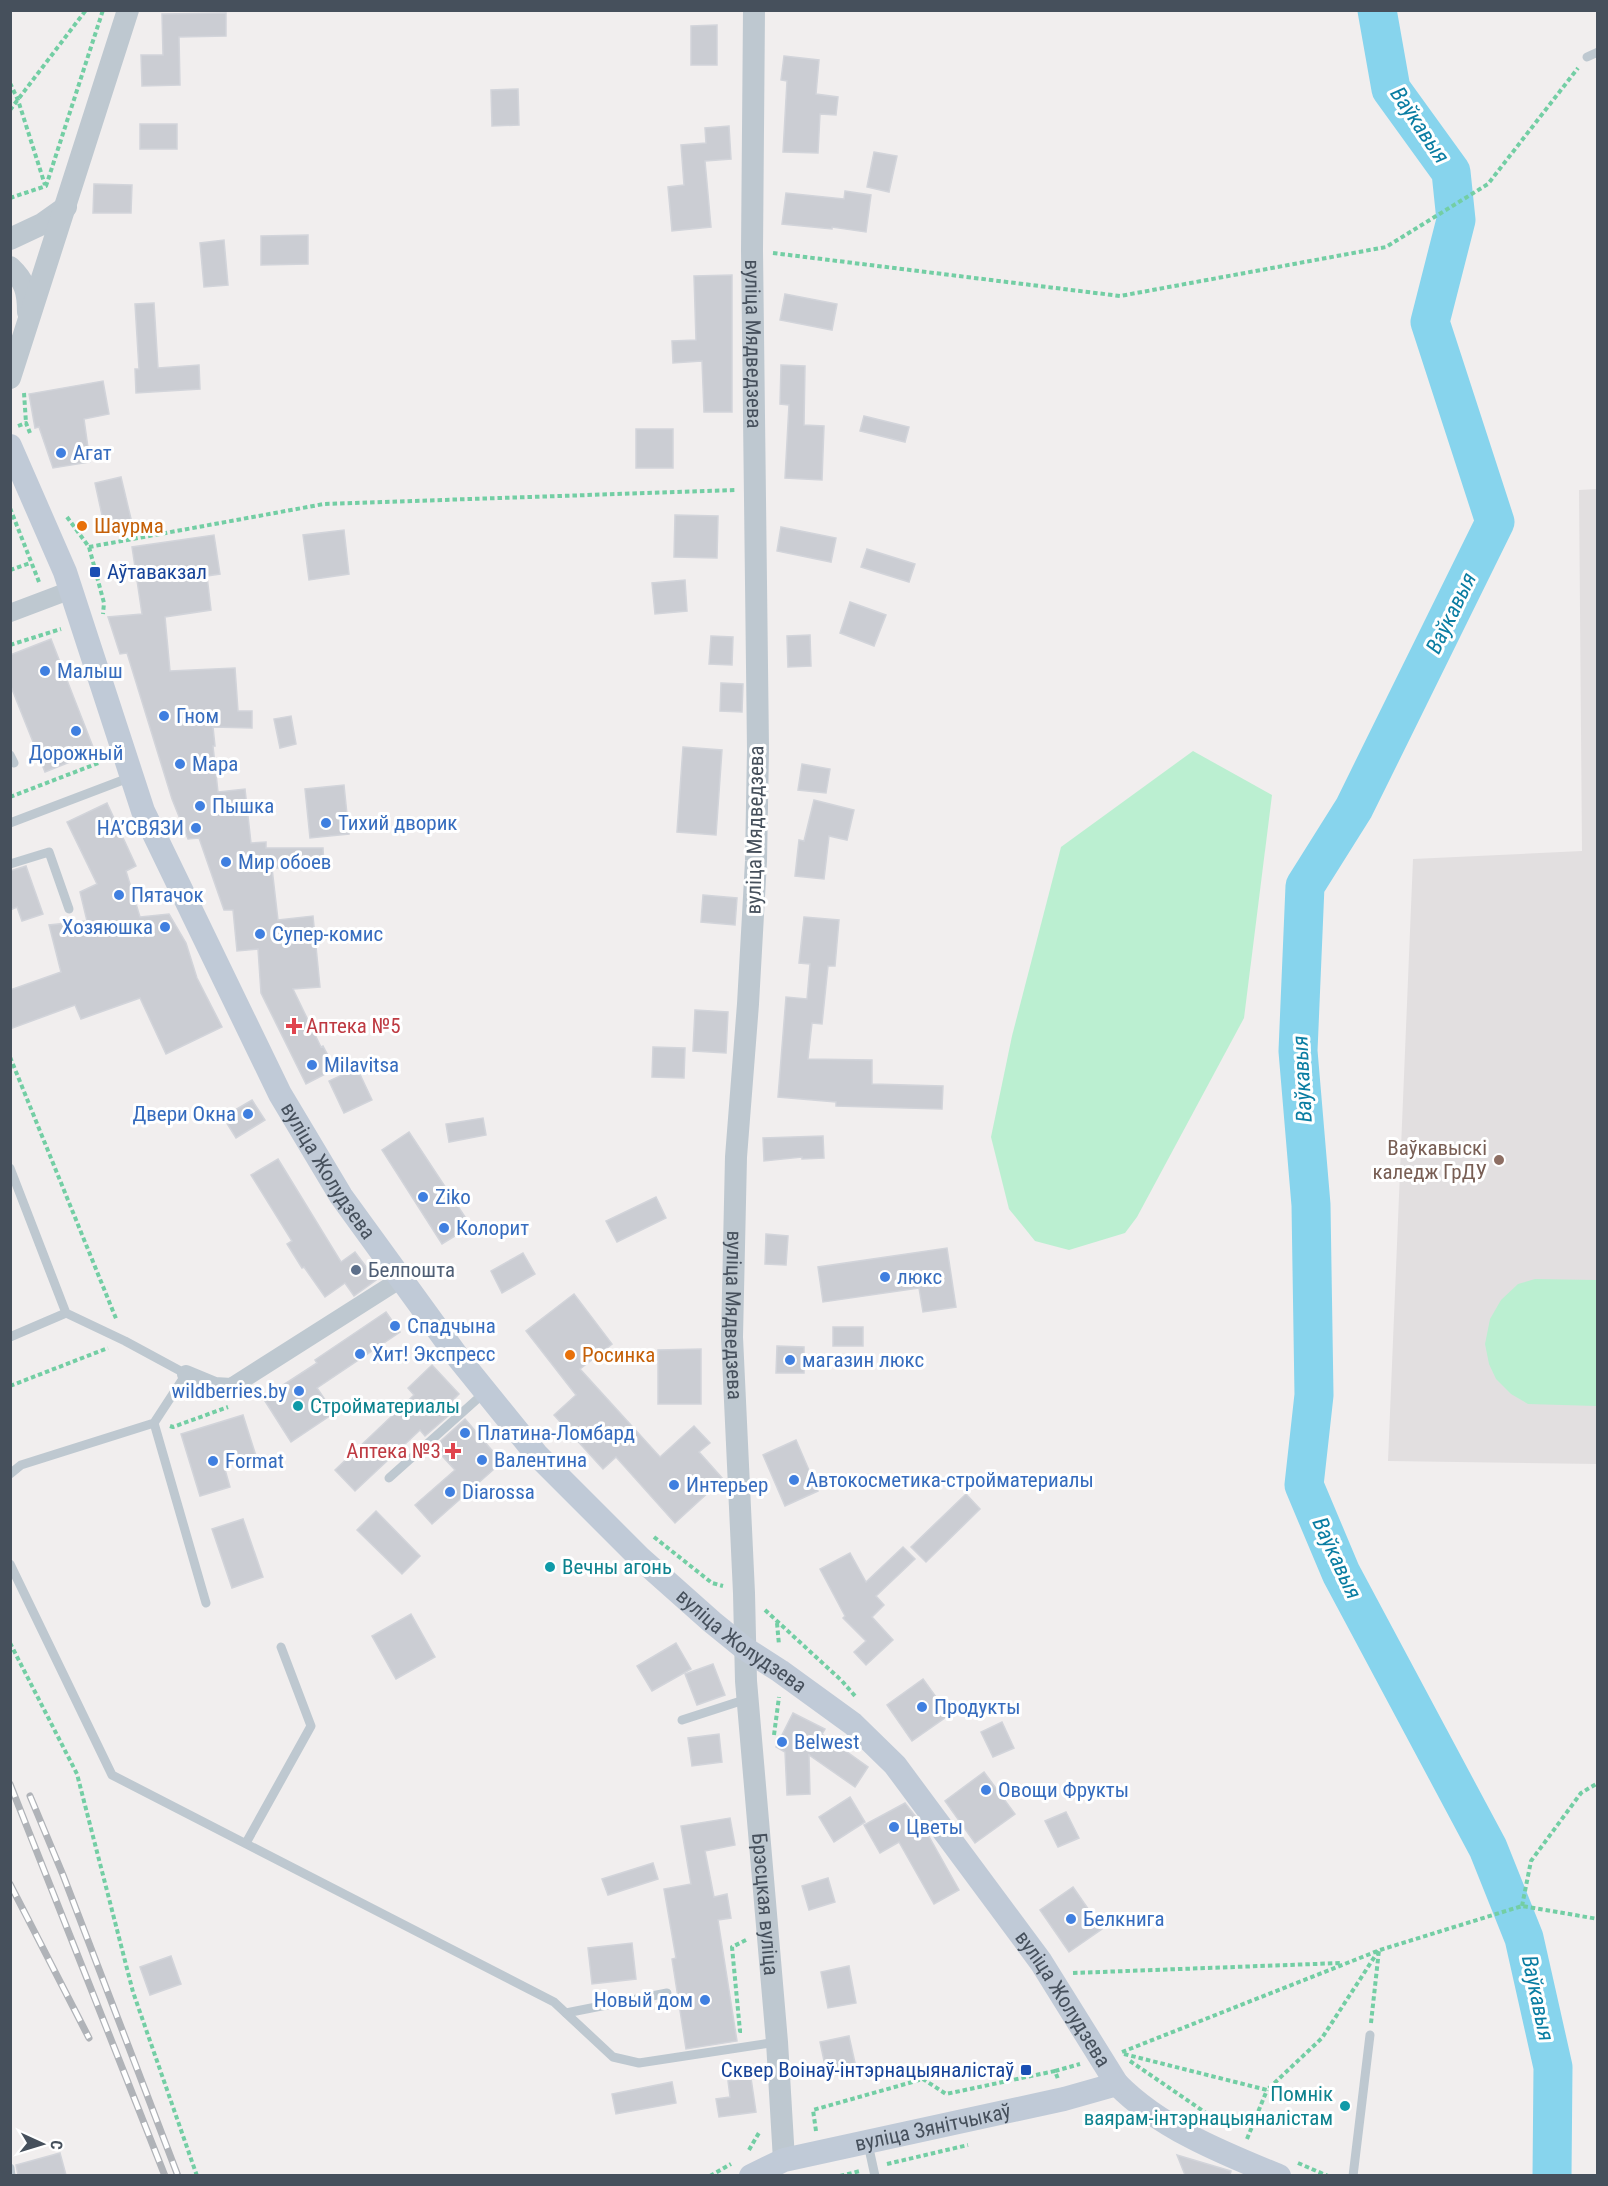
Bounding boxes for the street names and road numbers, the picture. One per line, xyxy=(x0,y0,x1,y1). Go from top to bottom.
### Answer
street label: вуліца Мядведзева xyxy=(740,259,766,429)
street label: вуліца Мядведзева xyxy=(742,745,768,915)
street label: вуліца Жолудзева xyxy=(276,1098,380,1244)
street label: вуліца Мядведзева xyxy=(720,1230,747,1400)
street label: вуліца Жолудзева xyxy=(671,1584,811,1698)
street label: Брэсцкая вуліца xyxy=(747,1832,783,1976)
street label: вуліца Жолудзева xyxy=(1010,1926,1115,2071)
street label: вуліца Зянітчыкаў xyxy=(853,2099,1013,2156)

